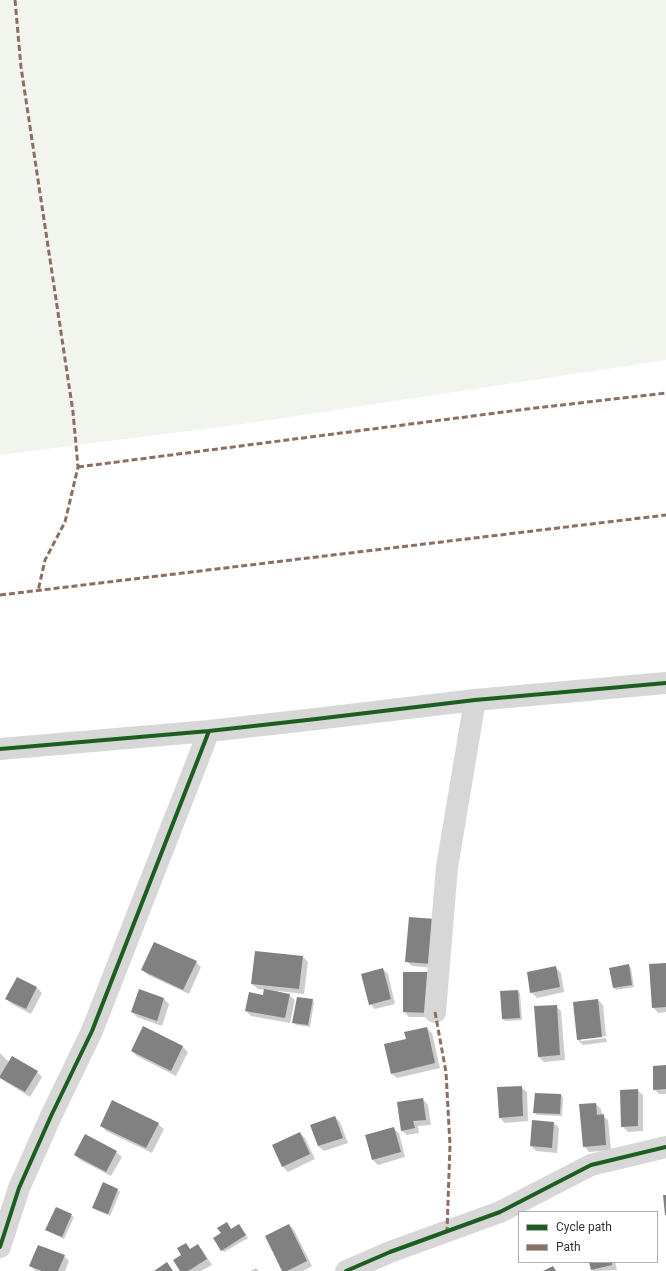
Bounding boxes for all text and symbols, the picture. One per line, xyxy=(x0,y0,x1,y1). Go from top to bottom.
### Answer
legend xyxy=(518,1211,658,1263)
text: Cycle path xyxy=(556,1220,612,1234)
text: Path xyxy=(556,1240,581,1254)

